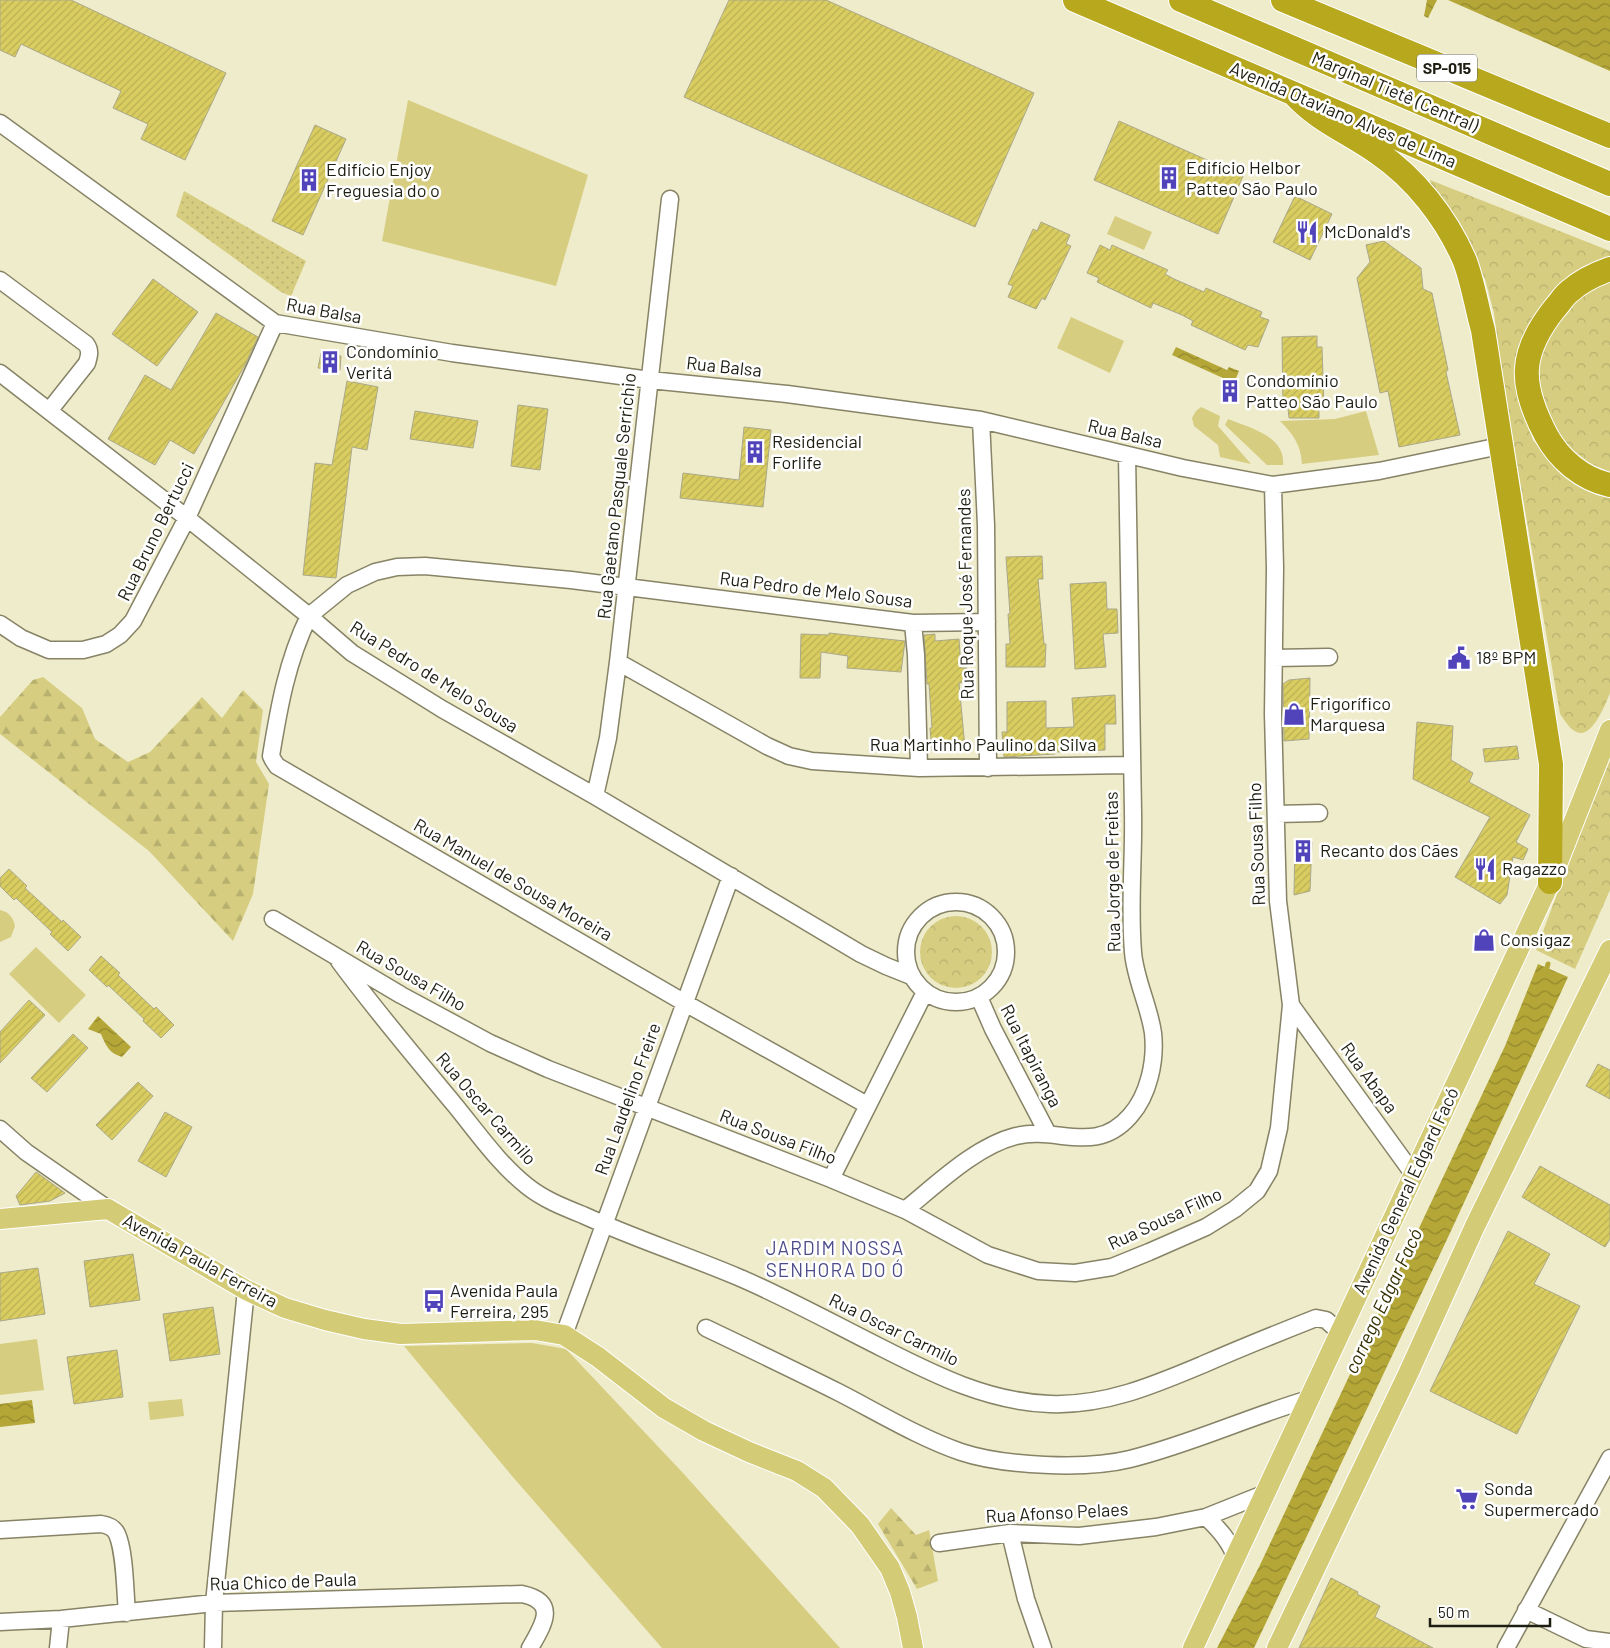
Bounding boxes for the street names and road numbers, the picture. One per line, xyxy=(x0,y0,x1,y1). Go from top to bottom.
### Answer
street label: Marginal Tietê (Central) xyxy=(1309,46,1482,136)
road number: SP-015 xyxy=(1417,54,1477,82)
street label: Avenida Otaviano Alves de Lima xyxy=(1227,56,1460,172)
street label: Rua Balsa xyxy=(285,293,363,327)
street label: Rua Balsa xyxy=(685,351,763,381)
street label: Rua Gaetano Pasquale Serrichio xyxy=(592,372,640,620)
street label: Rua Balsa xyxy=(1086,414,1165,452)
street label: Rua Bruno Bertucci xyxy=(112,459,198,604)
street label: Rua Roque José Fernandes xyxy=(952,488,978,700)
street label: Rua Pedro de Melo Sousa xyxy=(719,566,914,612)
street label: Rua Pedro de Melo Sousa xyxy=(346,615,523,737)
street label: Rua Martinho Paulino da Silva xyxy=(870,733,1096,755)
street label: Rua Sousa Filho xyxy=(1243,782,1269,906)
street label: Rua Jorge de Freitas xyxy=(1100,791,1124,953)
street label: Rua Manuel de Sousa Moreira xyxy=(410,813,617,945)
street label: Rua Sousa Filho xyxy=(353,935,470,1015)
street label: Rua Itapiranga xyxy=(997,1000,1067,1111)
street label: Rua Laudelino Freire xyxy=(589,1020,665,1178)
street label: Rua Abapa xyxy=(1337,1038,1403,1117)
street label: Rua Oscar Carmilo xyxy=(432,1048,542,1169)
street label: Avenida General Edgard Facó xyxy=(1347,1084,1463,1297)
street label: Rua Sousa Filho xyxy=(717,1104,840,1168)
street label: Rua Sousa Filho xyxy=(1104,1182,1225,1254)
street label: Avenida Paula Ferreira xyxy=(119,1208,282,1312)
street label: Rua Oscar Carmilo xyxy=(826,1288,963,1370)
street label: Rua Afonso Pelaes xyxy=(985,1497,1129,1527)
street label: Rua Chico de Paula xyxy=(209,1567,357,1595)

